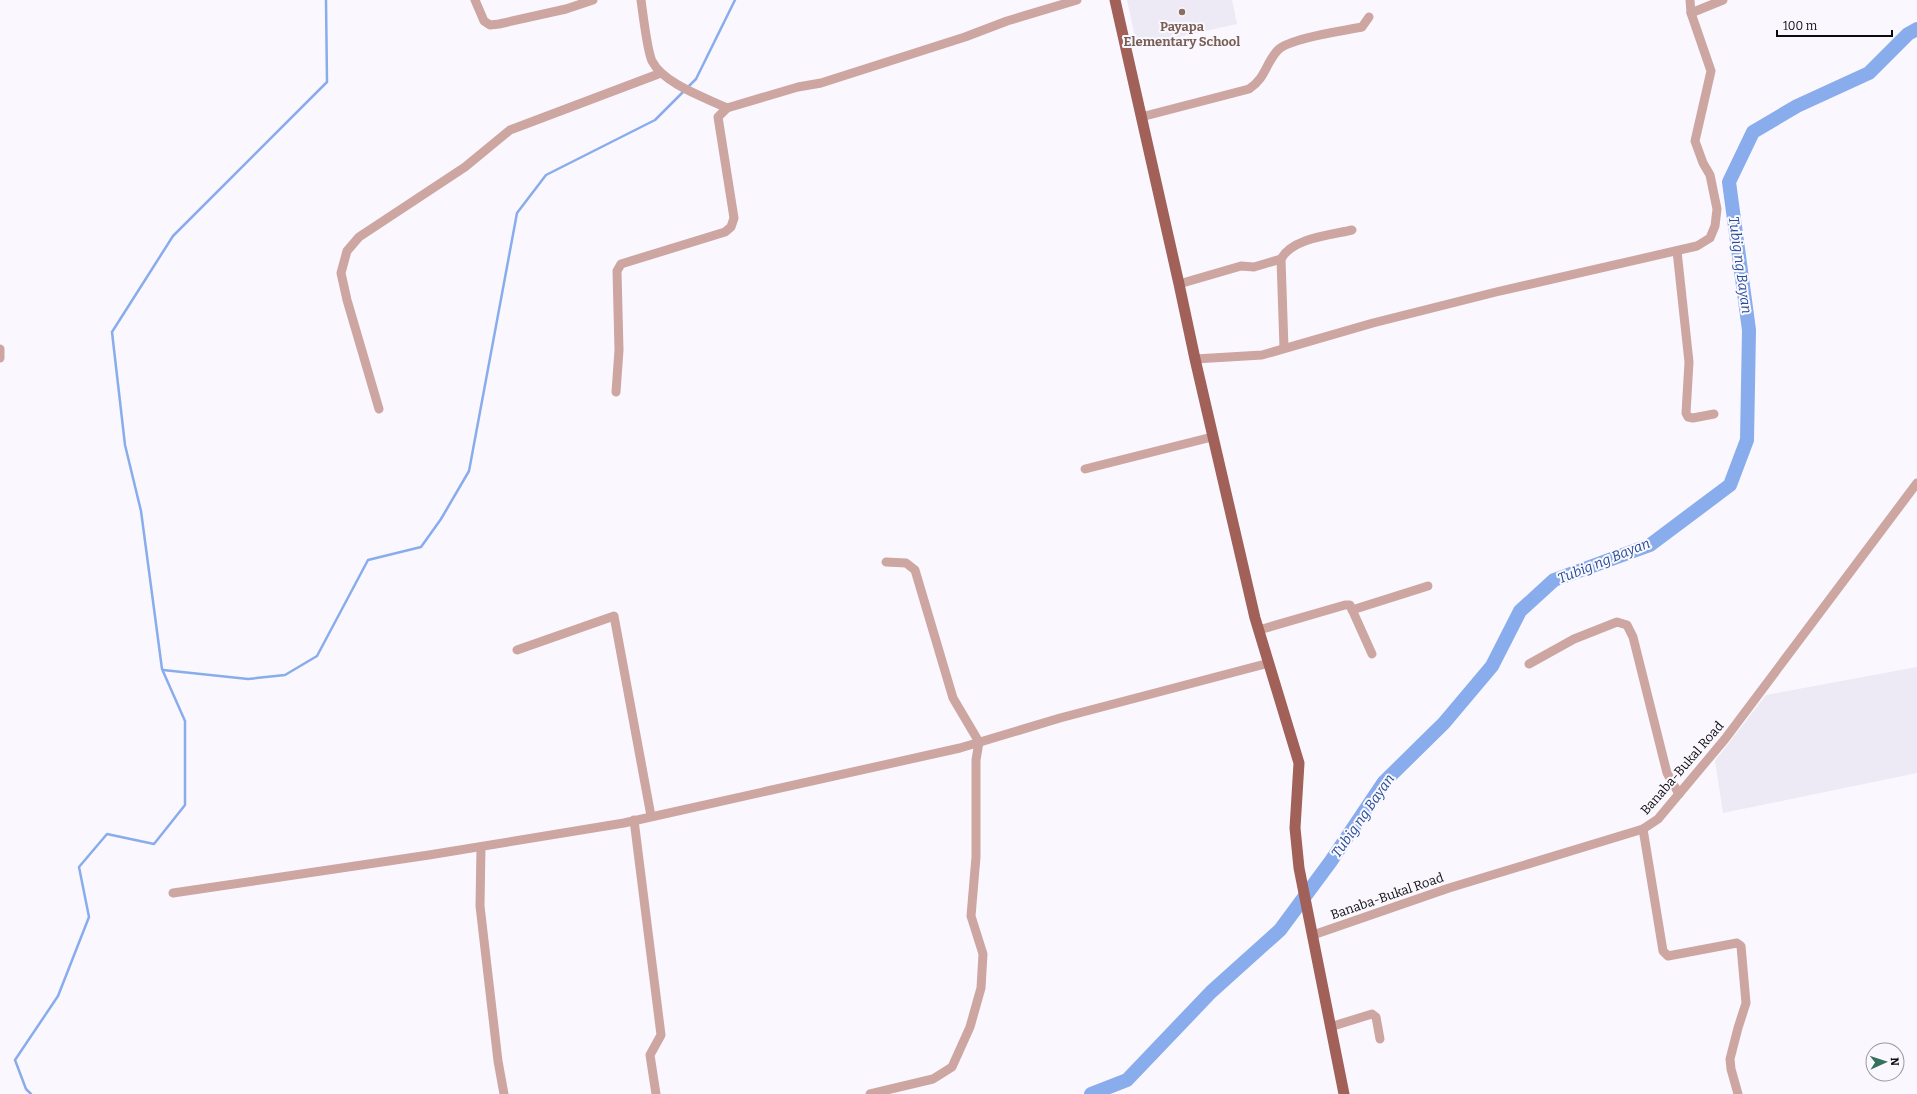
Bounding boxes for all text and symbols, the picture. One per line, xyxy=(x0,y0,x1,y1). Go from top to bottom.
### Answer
marker: Payapa Elementary School xyxy=(1177,7,1187,17)
scale bar xyxy=(1777,12,1892,38)
place label: Payapa Elementary School xyxy=(1124,19,1240,49)
text: 100 m xyxy=(1783,19,1818,33)
water label: Tubig ng Bayan xyxy=(1725,215,1755,315)
water label: Tubig ng Bayan xyxy=(1555,535,1653,587)
street label: Banaba-Bukal Road xyxy=(1638,718,1727,818)
water label: Tubig ng Bayan xyxy=(1328,771,1398,861)
street label: Banaba-Bukal Road xyxy=(1329,870,1446,922)
north arrow xyxy=(1865,1042,1905,1082)
text: N xyxy=(1888,1057,1901,1067)

